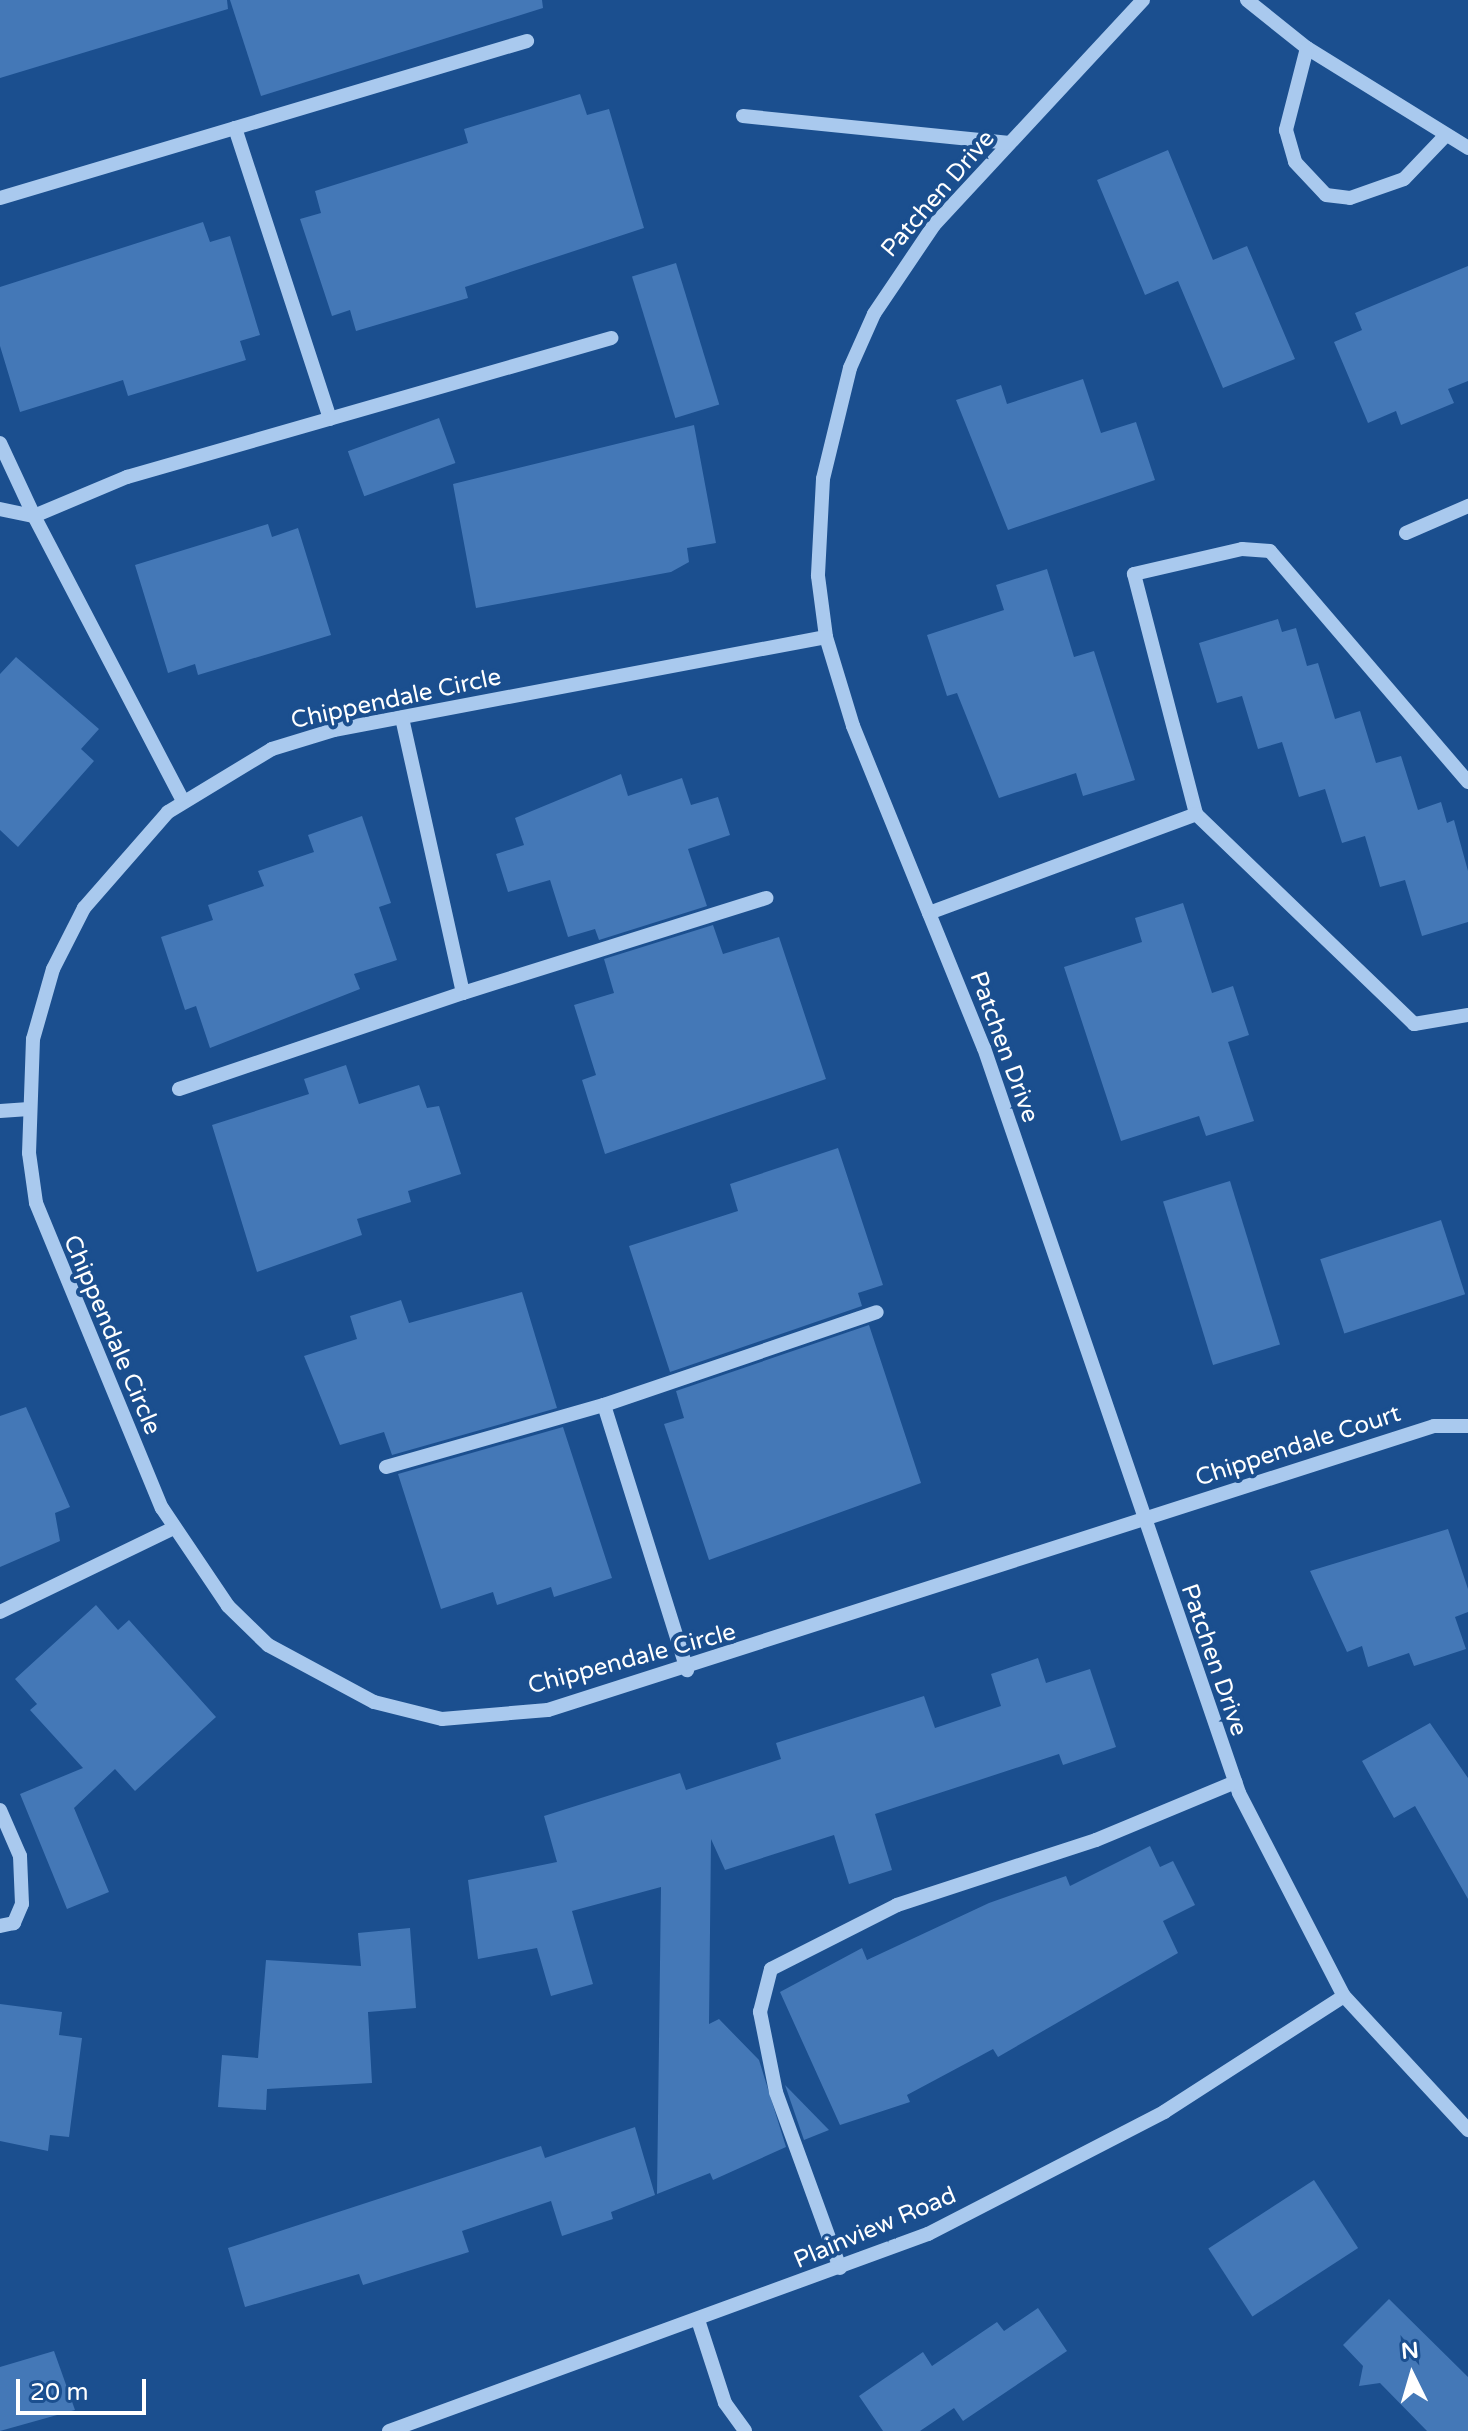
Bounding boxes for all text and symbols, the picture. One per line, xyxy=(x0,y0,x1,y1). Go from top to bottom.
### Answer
street label: Patchen Drive xyxy=(875,125,1001,263)
street label: Chippendale Circle xyxy=(288,663,504,735)
street label: Patchen Drive xyxy=(963,968,1045,1126)
street label: Chippendale Circle xyxy=(57,1231,167,1439)
street label: Chippendale Court xyxy=(1192,1399,1404,1493)
street label: Patchen Drive xyxy=(1175,1580,1253,1740)
street label: Chippendale Circle xyxy=(525,1617,739,1701)
street label: Plainview Road xyxy=(789,2181,961,2275)
north arrow xyxy=(1372,2335,1452,2415)
text: N xyxy=(1400,2337,1420,2365)
scale bar xyxy=(20,2363,150,2413)
text: 20 m xyxy=(30,2378,88,2407)

